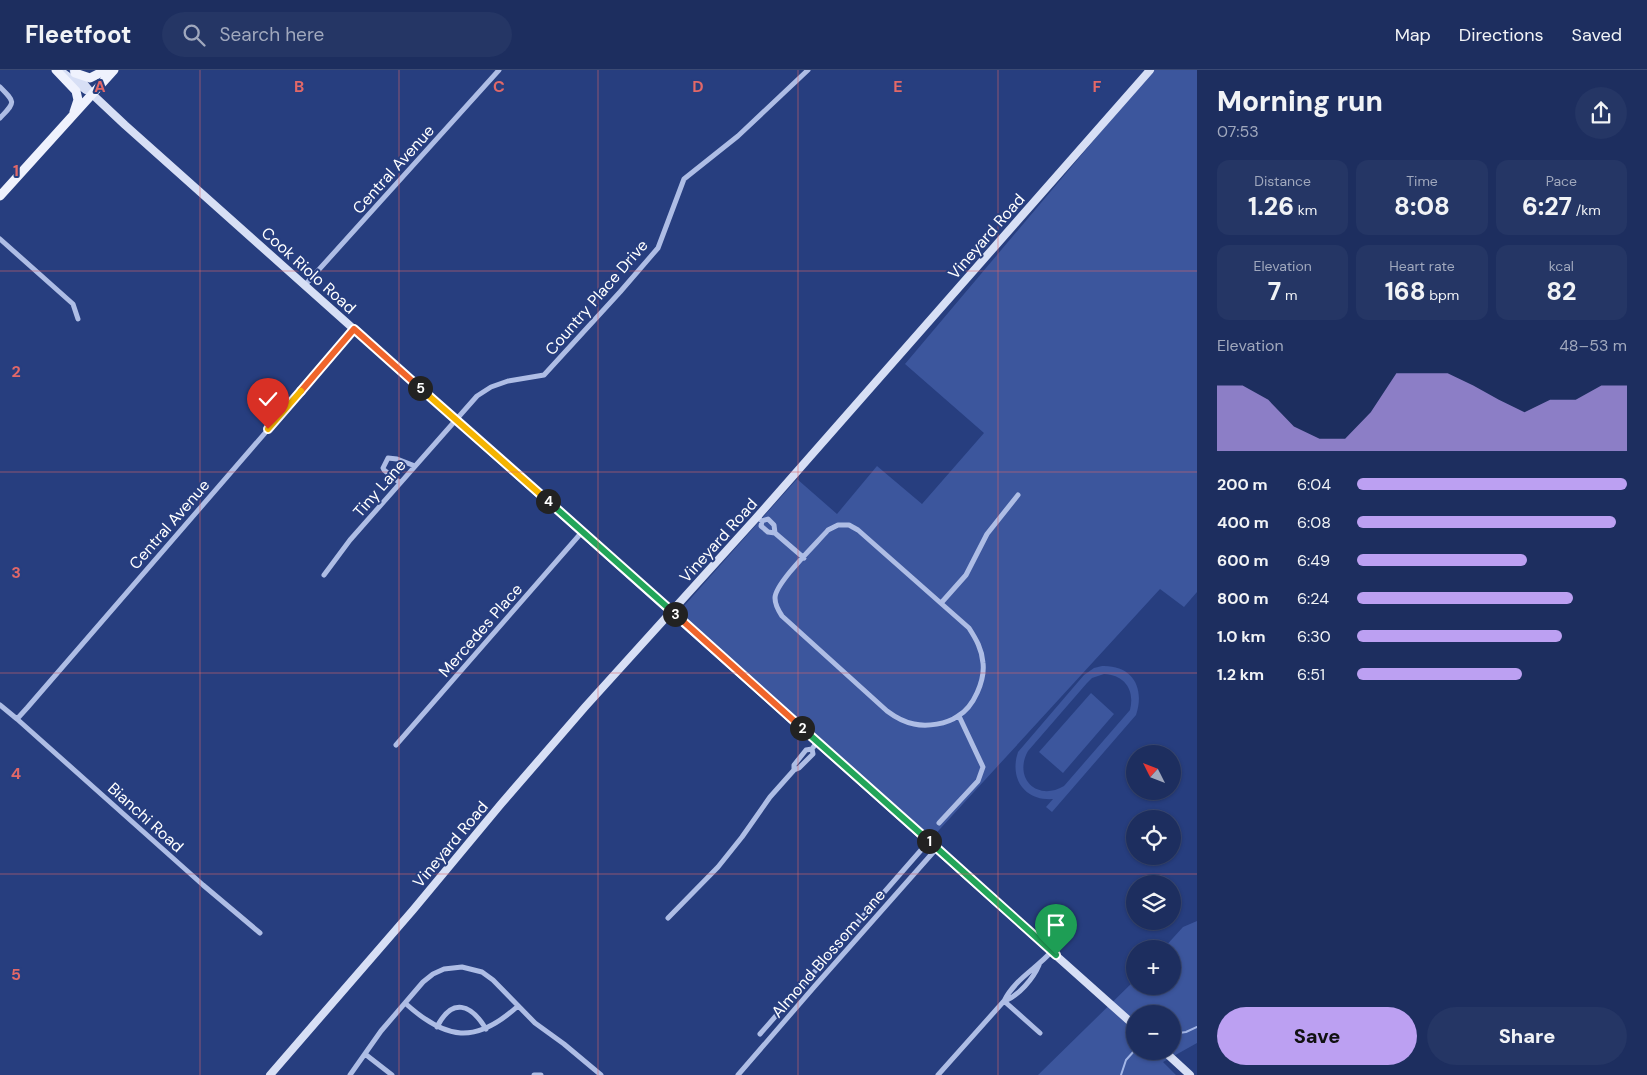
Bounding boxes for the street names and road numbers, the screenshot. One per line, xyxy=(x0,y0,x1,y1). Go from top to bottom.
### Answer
street label: Central Avenue xyxy=(348,120,439,218)
street label: Vineyard Road xyxy=(943,189,1029,284)
street label: Cook Riolo Road xyxy=(257,222,360,318)
street label: Country Place Drive xyxy=(540,235,652,360)
street label: Tiny Lane xyxy=(348,455,410,522)
street label: Central Avenue xyxy=(124,475,214,574)
street label: Vineyard Road xyxy=(675,494,762,587)
street label: Mercedes Place xyxy=(434,579,527,682)
street label: Bianchi Road xyxy=(103,778,188,857)
street label: Vineyard Road xyxy=(408,797,493,892)
street label: Almond Blossom Lane xyxy=(767,885,890,1022)

